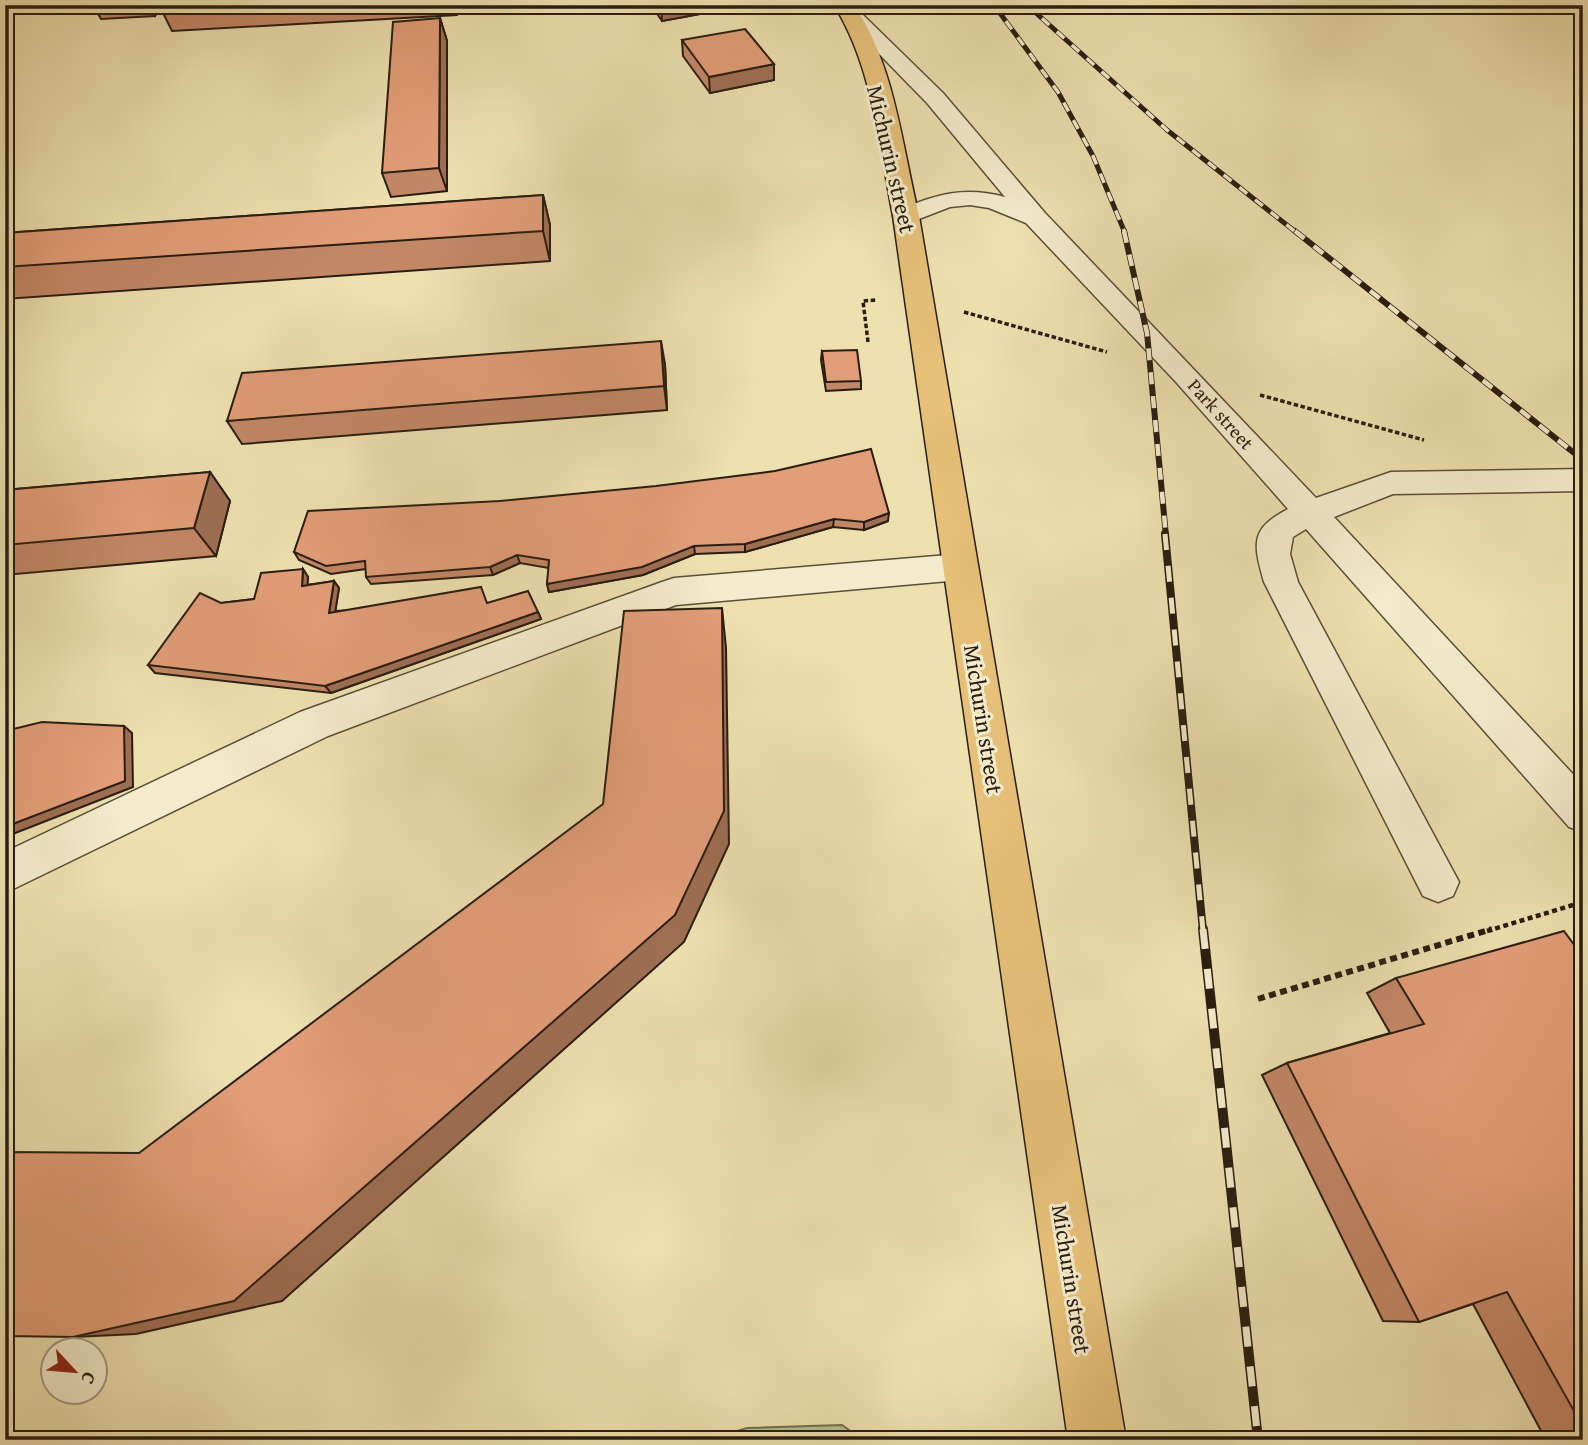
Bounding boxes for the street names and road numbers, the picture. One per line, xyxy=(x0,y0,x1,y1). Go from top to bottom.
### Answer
street label: Michurin street xyxy=(859,82,925,236)
street label: Park street xyxy=(1181,372,1261,456)
street label: Michurin street xyxy=(956,642,1012,796)
street label: Michurin street xyxy=(1044,1202,1100,1356)

